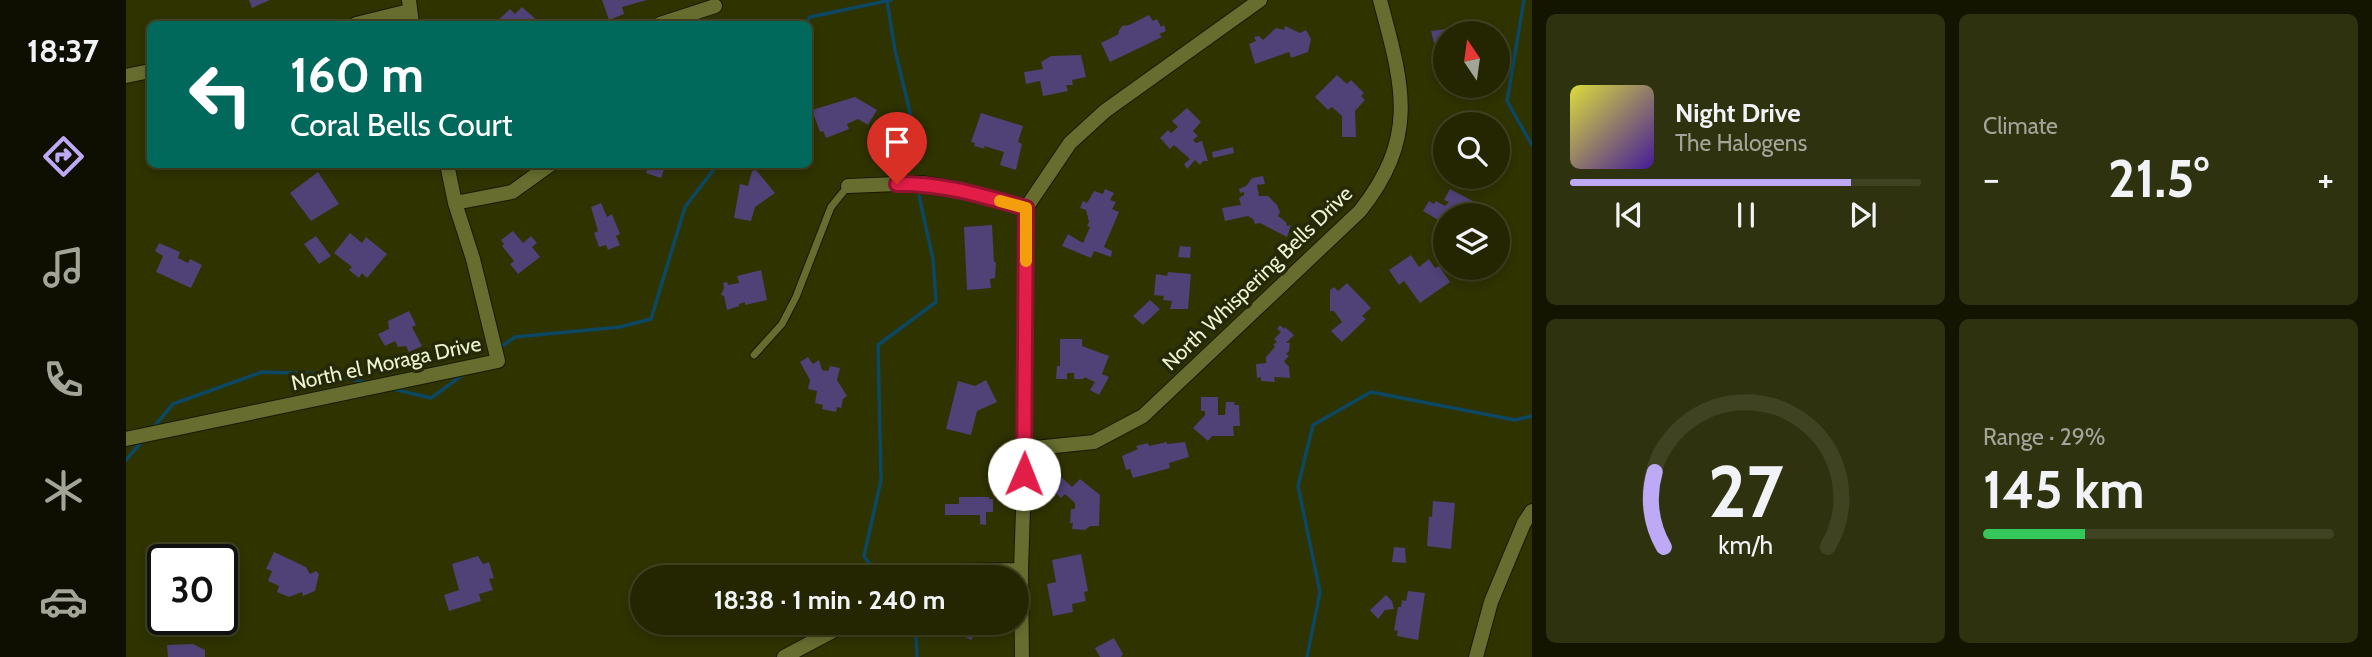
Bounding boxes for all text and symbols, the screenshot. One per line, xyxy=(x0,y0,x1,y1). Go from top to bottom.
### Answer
north arrow xyxy=(1433,21,1510,98)
map controls xyxy=(1433,21,1510,280)
text: 18:37 xyxy=(27,31,99,70)
text: 160 m xyxy=(290,45,424,104)
icon: left xyxy=(175,49,266,140)
text: Night Drive xyxy=(1675,97,1801,129)
text: Coral Bells Court xyxy=(290,105,512,144)
pin xyxy=(867,112,927,184)
button: search xyxy=(1433,112,1510,189)
text: Climate xyxy=(1983,112,2058,140)
icon: arrive xyxy=(878,123,916,161)
text: The Halogens xyxy=(1675,129,1807,157)
icon: directions xyxy=(39,132,88,181)
text: 21.5° xyxy=(2108,147,2209,210)
text: − xyxy=(1983,155,2000,202)
text: + xyxy=(2317,155,2334,202)
street label: North Whispering Bells Drive xyxy=(1157,180,1357,375)
icon: previous xyxy=(1610,196,1648,234)
icon: pause xyxy=(1727,196,1765,234)
icon: next xyxy=(1844,196,1882,234)
button: layers xyxy=(1433,203,1510,280)
icon: music xyxy=(39,243,88,292)
street label: North el Moraga Drive xyxy=(289,331,484,395)
icon: phone xyxy=(39,355,88,404)
text: Range · 29% xyxy=(1983,423,2106,451)
position arrow xyxy=(987,437,1061,511)
text: 27 xyxy=(1708,447,1783,535)
text: 145 km xyxy=(1983,458,2145,521)
icon: climate xyxy=(39,466,88,515)
text: km/h xyxy=(1718,530,1773,560)
speed limit sign: 30 xyxy=(147,544,238,635)
icon: car xyxy=(39,577,88,626)
text: 18:38 · 1 min · 240 m xyxy=(714,584,945,616)

